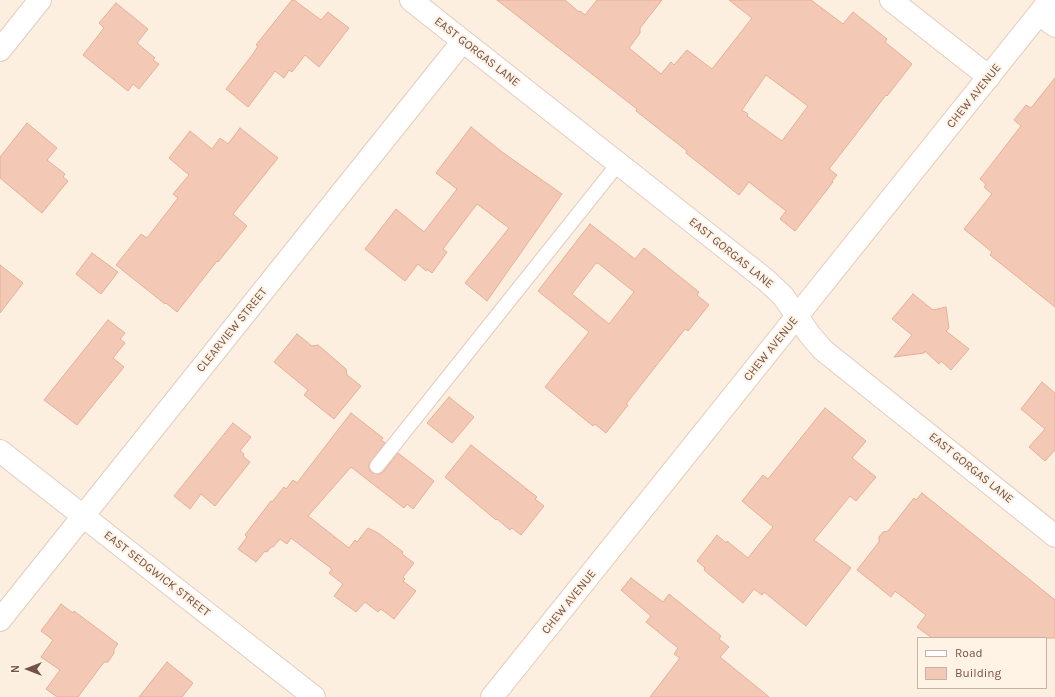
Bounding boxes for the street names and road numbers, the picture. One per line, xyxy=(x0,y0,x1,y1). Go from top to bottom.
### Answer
street label: EAST GORGAS LANE xyxy=(431,14,523,90)
street label: CHEW AVENUE xyxy=(944,61,1004,131)
street label: EAST GORGAS LANE xyxy=(686,214,776,292)
street label: CLEARVIEW STREET xyxy=(194,285,270,375)
street label: CHEW AVENUE xyxy=(741,314,801,384)
street label: EAST GORGAS LANE xyxy=(926,429,1016,507)
street label: EAST SEDGWICK STREET xyxy=(101,528,213,620)
street label: CHEW AVENUE xyxy=(539,567,599,637)

